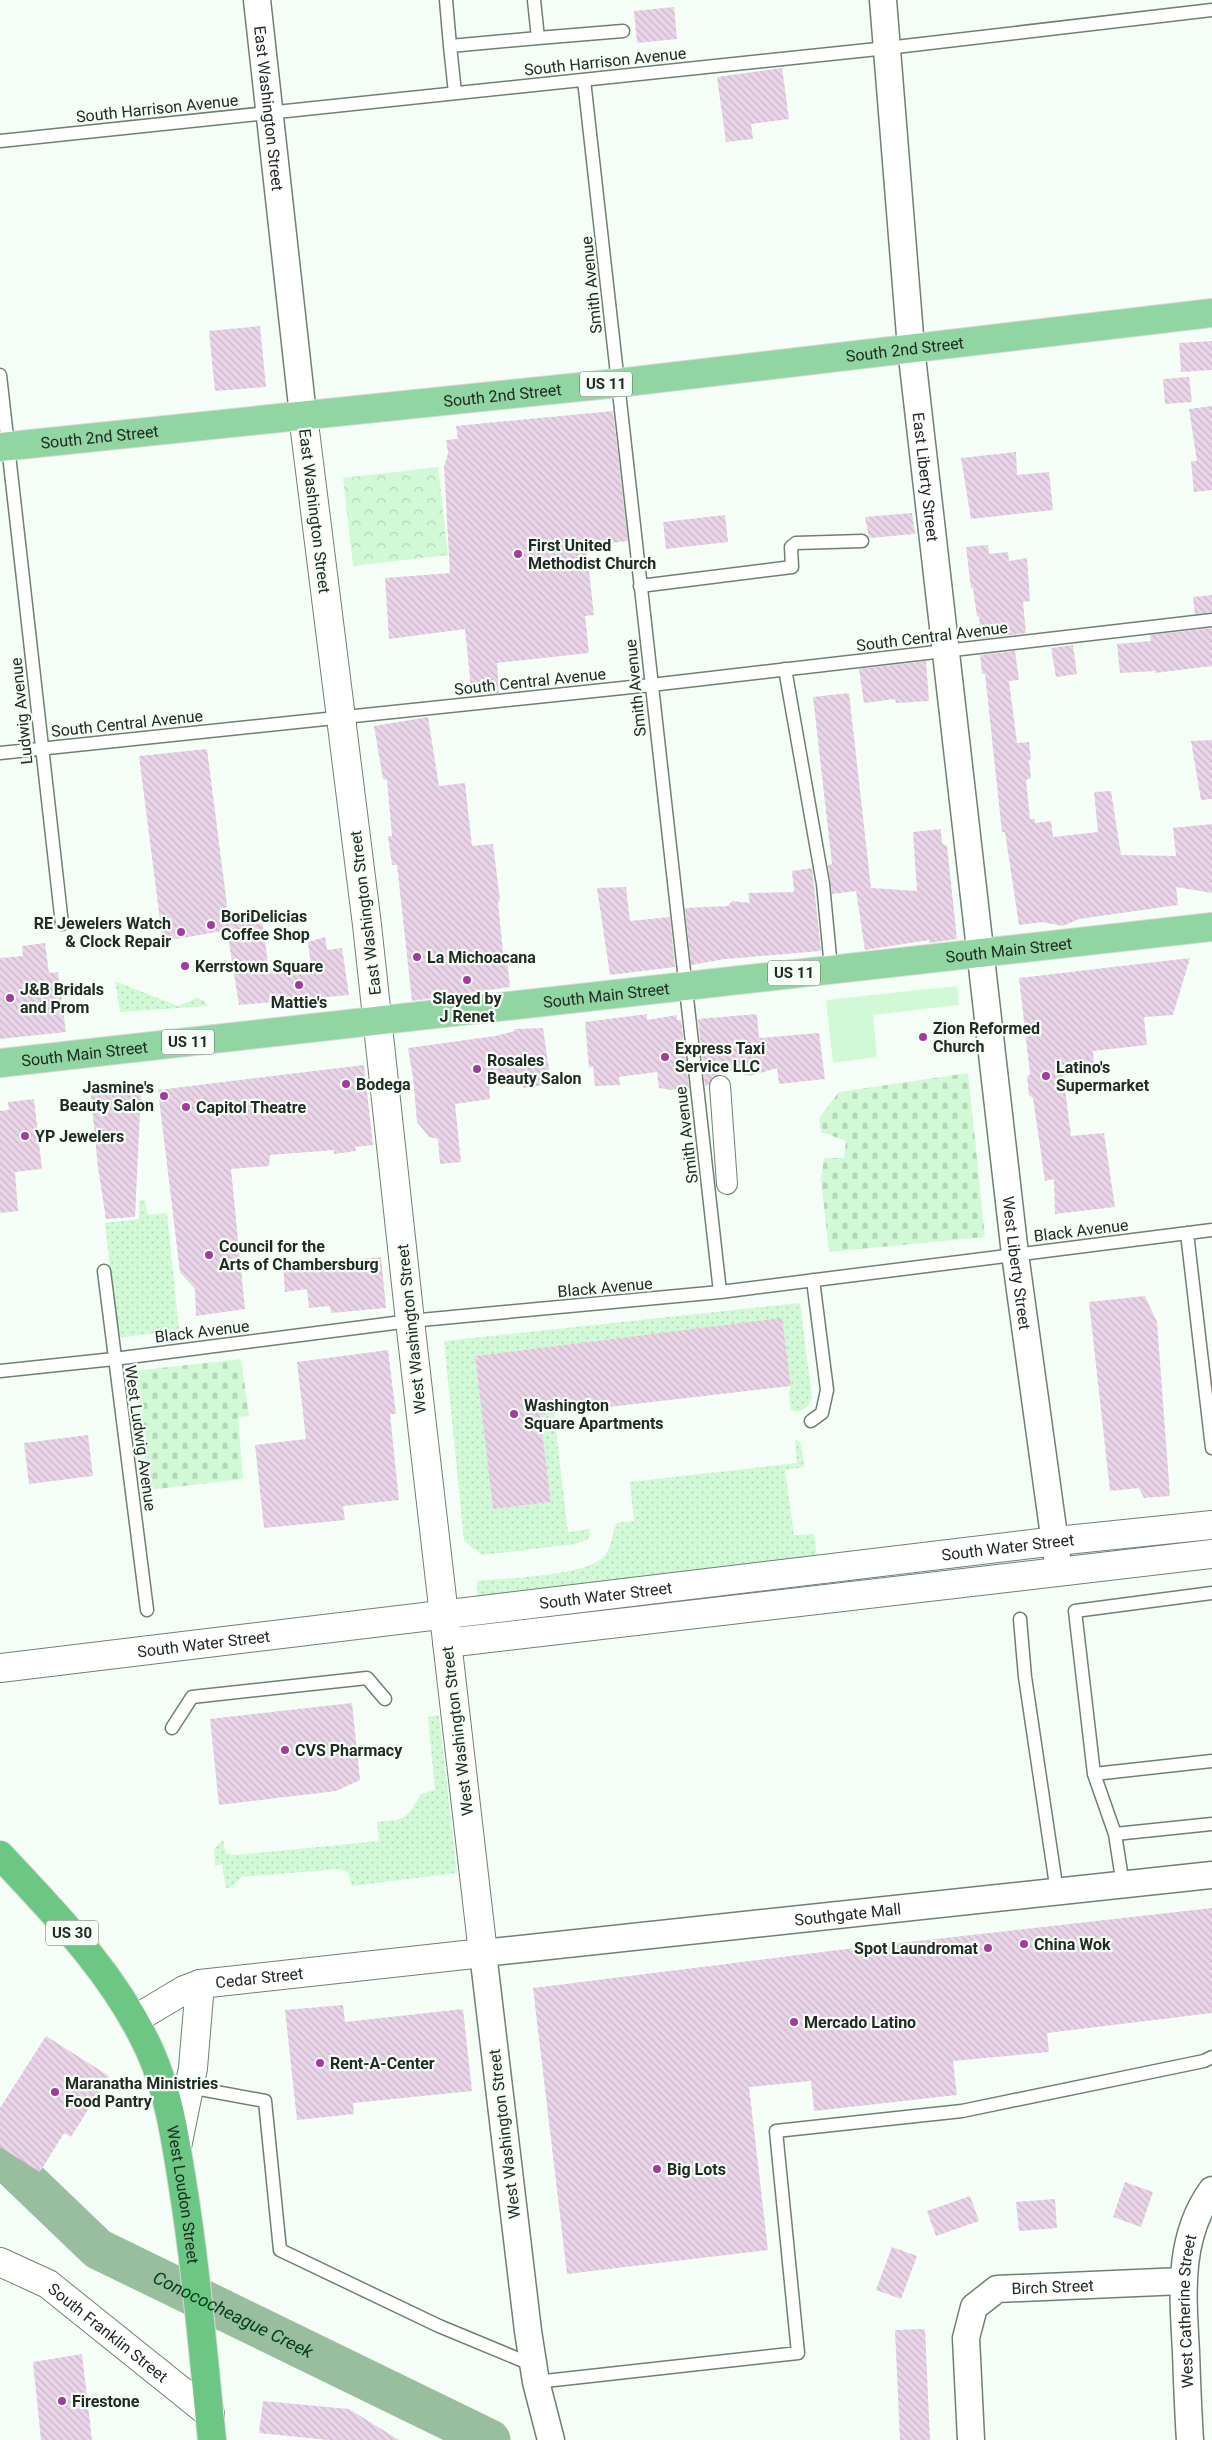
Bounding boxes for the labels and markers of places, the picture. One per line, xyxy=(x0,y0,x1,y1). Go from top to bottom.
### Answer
place label: First United Methodist Church xyxy=(528,536,656,573)
marker: First United Methodist Church xyxy=(512,548,524,560)
place label: BoriDelicias Coffee Shop xyxy=(221,907,310,944)
place label: RE Jewelers Watch & Clock Repair xyxy=(34,914,171,951)
marker: BoriDelicias Coffee Shop xyxy=(205,919,217,931)
marker: RE Jewelers Watch & Clock Repair xyxy=(175,926,187,938)
place label: La Michoacana xyxy=(427,948,536,967)
marker: La Michoacana xyxy=(411,951,423,963)
place label: Kerrstown Square xyxy=(195,957,324,976)
marker: Kerrstown Square xyxy=(179,960,191,972)
marker: Slayed by J Renet xyxy=(461,974,473,986)
marker: Mattie's xyxy=(293,979,305,991)
place label: J&B Bridals and Prom xyxy=(20,980,104,1017)
place label: Slayed by J Renet xyxy=(432,989,502,1026)
marker: J&B Bridals and Prom xyxy=(4,992,16,1004)
place label: Mattie's xyxy=(271,993,327,1012)
place label: Zion Reformed Church xyxy=(933,1019,1040,1056)
marker: Zion Reformed Church xyxy=(917,1031,929,1043)
place label: Express Taxi Service LLC xyxy=(675,1039,765,1076)
place label: Rosales Beauty Salon xyxy=(487,1051,582,1088)
marker: Express Taxi Service LLC xyxy=(659,1051,671,1063)
place label: Latino's Supermarket xyxy=(1056,1058,1150,1095)
marker: Rosales Beauty Salon xyxy=(471,1063,483,1075)
marker: Latino's Supermarket xyxy=(1040,1070,1052,1082)
place label: Bodega xyxy=(356,1075,411,1094)
place label: Jasmine's Beauty Salon xyxy=(60,1078,154,1115)
marker: Bodega xyxy=(340,1078,352,1090)
marker: Jasmine's Beauty Salon xyxy=(158,1090,170,1102)
place label: Capitol Theatre xyxy=(196,1098,306,1117)
marker: Capitol Theatre xyxy=(180,1101,192,1113)
place label: YP Jewelers xyxy=(35,1127,124,1146)
marker: YP Jewelers xyxy=(19,1130,31,1142)
place label: Council for the Arts of Chambersburg xyxy=(219,1237,379,1274)
marker: Council for the Arts of Chambersburg xyxy=(203,1249,215,1261)
place label: Washington Square Apartments xyxy=(524,1396,664,1433)
marker: Washington Square Apartments xyxy=(508,1408,520,1420)
place label: CVS Pharmacy xyxy=(295,1741,403,1760)
marker: CVS Pharmacy xyxy=(279,1744,291,1756)
place label: China Wok xyxy=(1034,1935,1111,1954)
marker: China Wok xyxy=(1018,1938,1030,1950)
place label: Spot Laundromat xyxy=(854,1939,979,1958)
marker: Spot Laundromat xyxy=(982,1942,994,1954)
place label: Mercado Latino xyxy=(804,2013,916,2032)
marker: Mercado Latino xyxy=(788,2016,800,2028)
place label: Rent-A-Center xyxy=(330,2054,435,2073)
marker: Rent-A-Center xyxy=(314,2057,326,2069)
place label: Maranatha Ministries Food Pantry xyxy=(65,2074,218,2111)
marker: Maranatha Ministries Food Pantry xyxy=(49,2086,61,2098)
place label: Big Lots xyxy=(667,2160,726,2179)
marker: Big Lots xyxy=(651,2163,663,2175)
place label: Firestone xyxy=(72,2392,140,2411)
marker: Firestone xyxy=(56,2395,68,2407)

